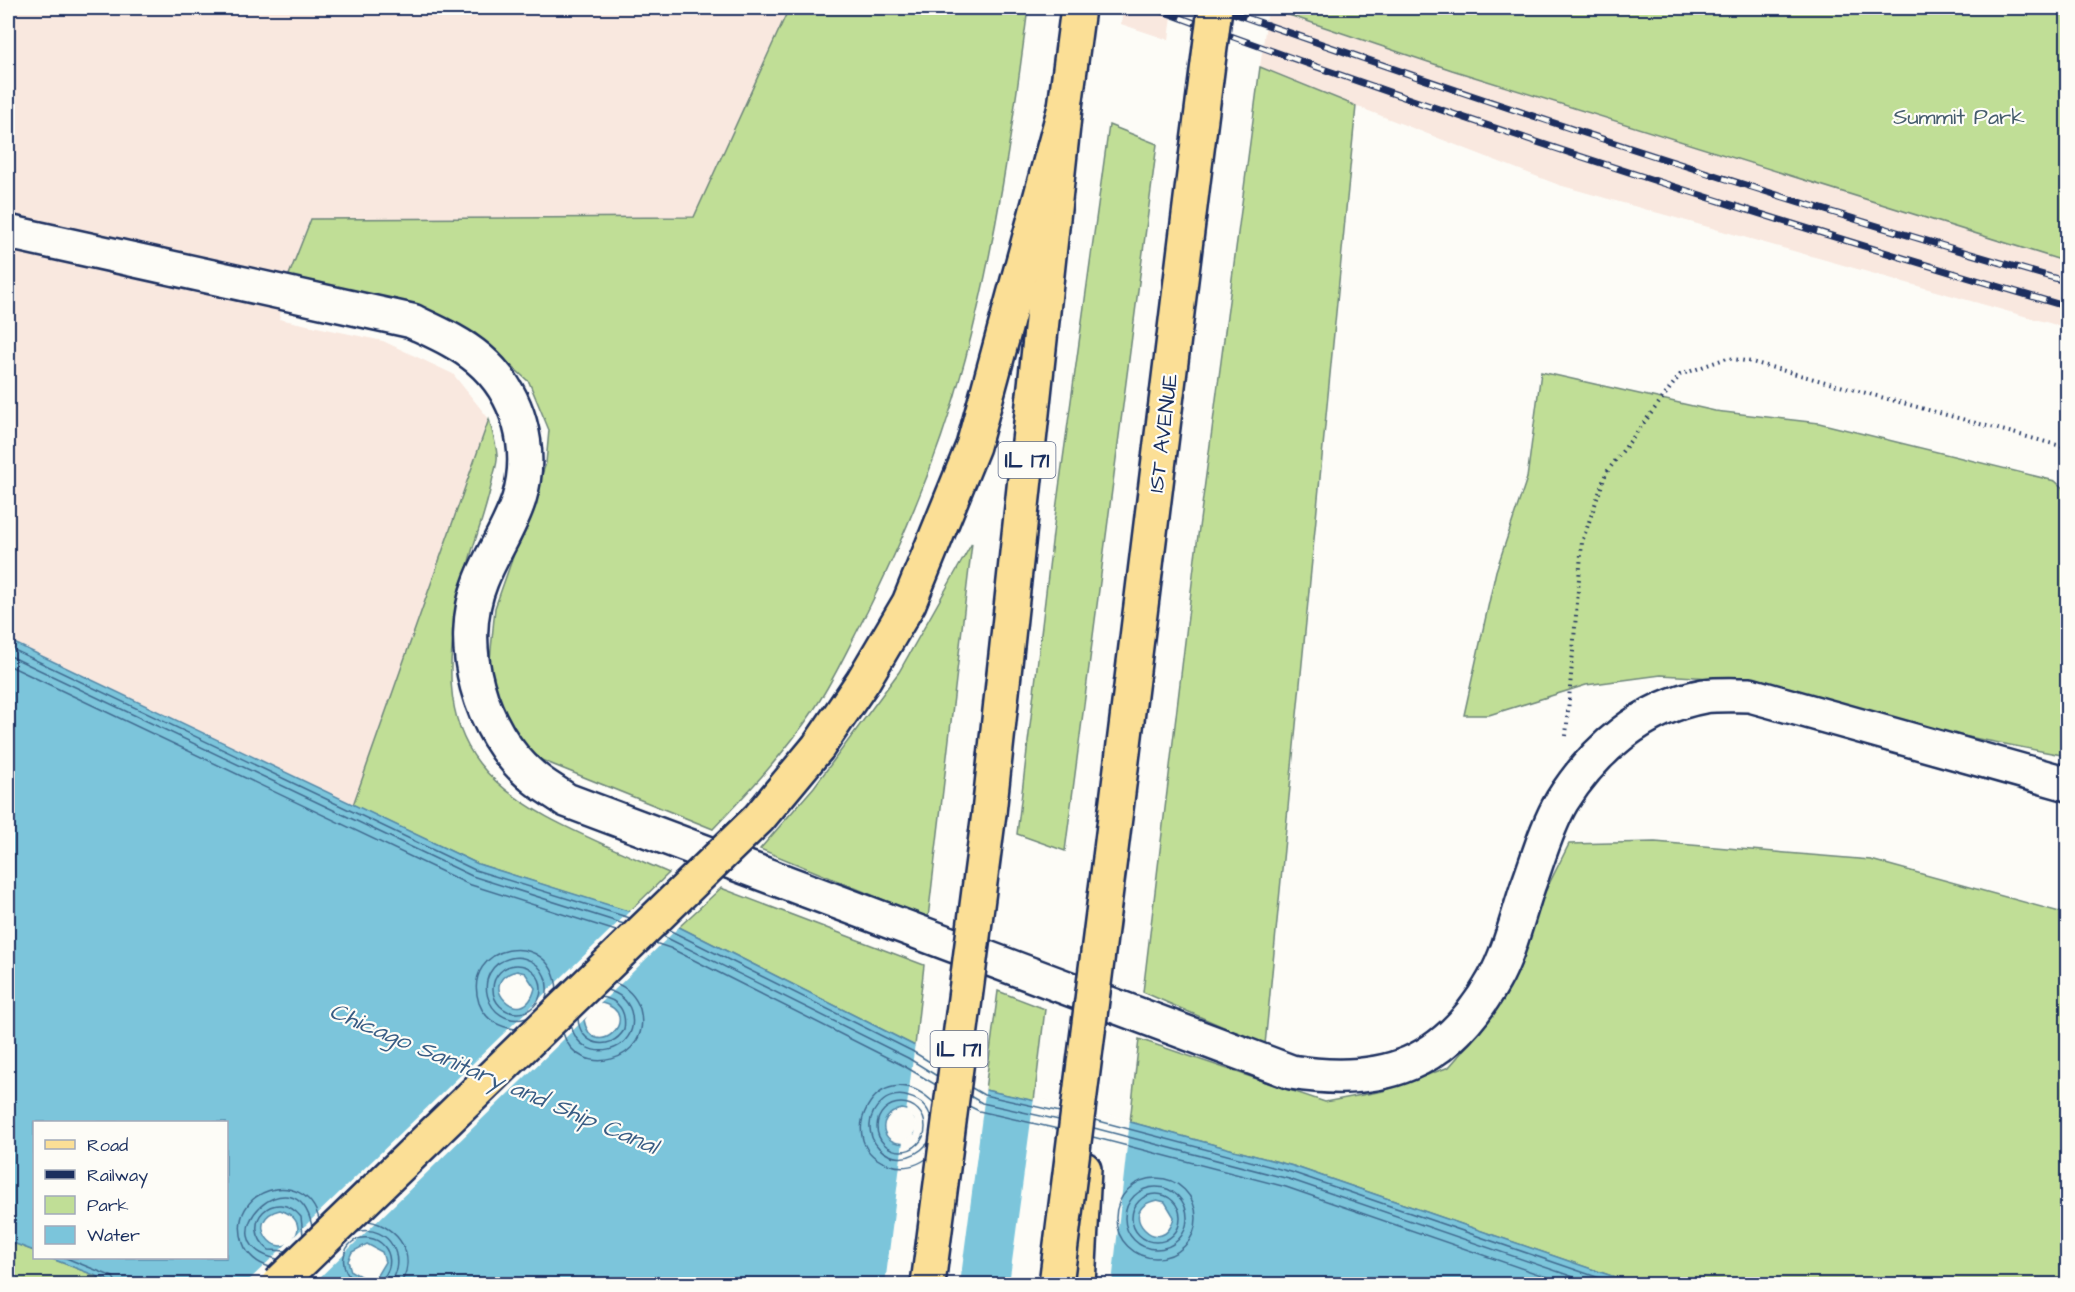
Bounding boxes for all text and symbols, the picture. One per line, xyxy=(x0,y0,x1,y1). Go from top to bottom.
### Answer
park label: Summit Park xyxy=(1893,102,2025,133)
street label: 1ST AVENUE xyxy=(1141,372,1186,494)
road number: IL 171 xyxy=(998,442,1056,478)
water label: Chicago Sanitary and Ship Canal xyxy=(324,994,666,1166)
road number: IL 171 xyxy=(930,1031,988,1067)
legend xyxy=(33,1121,228,1259)
text: Road xyxy=(87,1133,128,1158)
text: Railway xyxy=(87,1163,148,1189)
text: Park xyxy=(87,1193,129,1218)
text: Water xyxy=(87,1223,140,1248)

